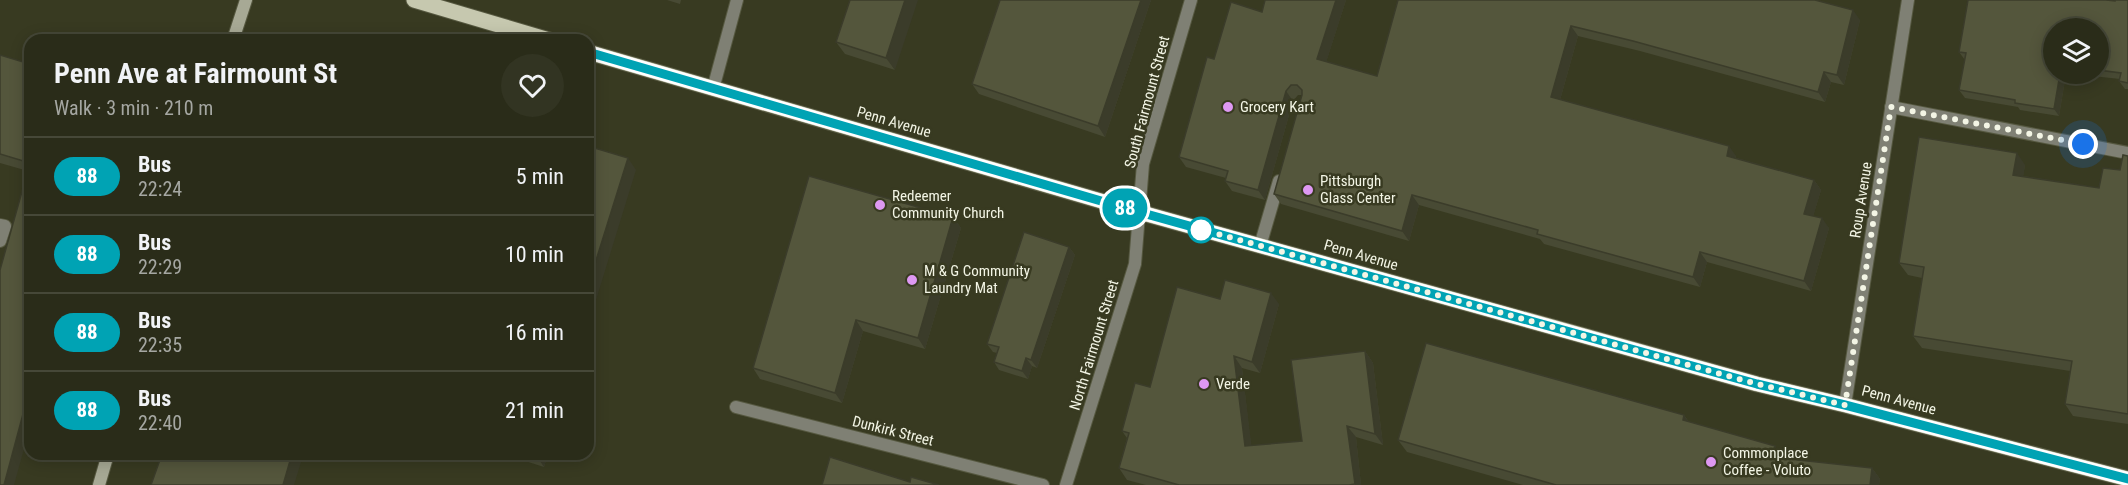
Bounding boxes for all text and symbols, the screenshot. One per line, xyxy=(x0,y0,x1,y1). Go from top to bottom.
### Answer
map controls xyxy=(2043,18,2109,84)
button: layers xyxy=(2043,18,2109,84)
street label: South Fairmount Street xyxy=(1121,34,1173,170)
button: heart xyxy=(501,54,564,117)
text: Penn Ave at Fairmount St xyxy=(54,57,337,90)
text: Walk · 3 min · 210 m xyxy=(54,96,213,120)
place label: Grocery Kart xyxy=(1240,98,1314,116)
marker: Grocery Kart xyxy=(1221,100,1235,114)
street label: Penn Avenue xyxy=(855,103,933,141)
your location xyxy=(2068,129,2098,159)
text: Bus xyxy=(138,152,171,177)
street label: Roup Avenue xyxy=(1846,161,1876,239)
text: 88 xyxy=(76,164,98,188)
text: 5 min xyxy=(516,164,564,189)
place label: Pittsburgh Glass Center xyxy=(1320,172,1396,207)
text: 22:24 xyxy=(138,177,182,201)
marker: Pittsburgh Glass Center xyxy=(1301,183,1315,197)
place label: Redeemer Community Church xyxy=(892,187,1004,222)
line badge: 88 xyxy=(1098,188,1152,228)
text: 88 xyxy=(1114,196,1136,220)
marker: Redeemer Community Church xyxy=(873,198,887,212)
unlabelled marker xyxy=(1188,217,1214,243)
text: Bus xyxy=(138,230,171,255)
street label: Penn Avenue xyxy=(1322,236,1400,274)
text: 88 xyxy=(76,242,98,266)
text: 10 min xyxy=(505,242,564,267)
text: 22:29 xyxy=(138,255,182,279)
place label: M & G Community Laundry Mat xyxy=(924,262,1030,297)
marker: M & G Community Laundry Mat xyxy=(905,273,919,287)
street label: North Fairmount Street xyxy=(1066,278,1122,412)
text: Bus xyxy=(138,308,171,333)
text: 88 xyxy=(76,320,98,344)
text: 16 min xyxy=(505,320,564,345)
text: 22:35 xyxy=(138,333,182,357)
place label: Verde xyxy=(1216,375,1250,393)
marker: Verde xyxy=(1197,377,1211,391)
street label: Penn Avenue xyxy=(1860,381,1938,419)
text: Bus xyxy=(138,386,171,411)
text: 88 xyxy=(76,398,98,422)
text: 21 min xyxy=(505,398,564,423)
text: 22:40 xyxy=(138,411,182,435)
street label: Dunkirk Street xyxy=(850,412,936,450)
place label: Commonplace Coffee - Voluto xyxy=(1723,444,1811,479)
marker: Commonplace Coffee - Voluto xyxy=(1704,455,1718,469)

